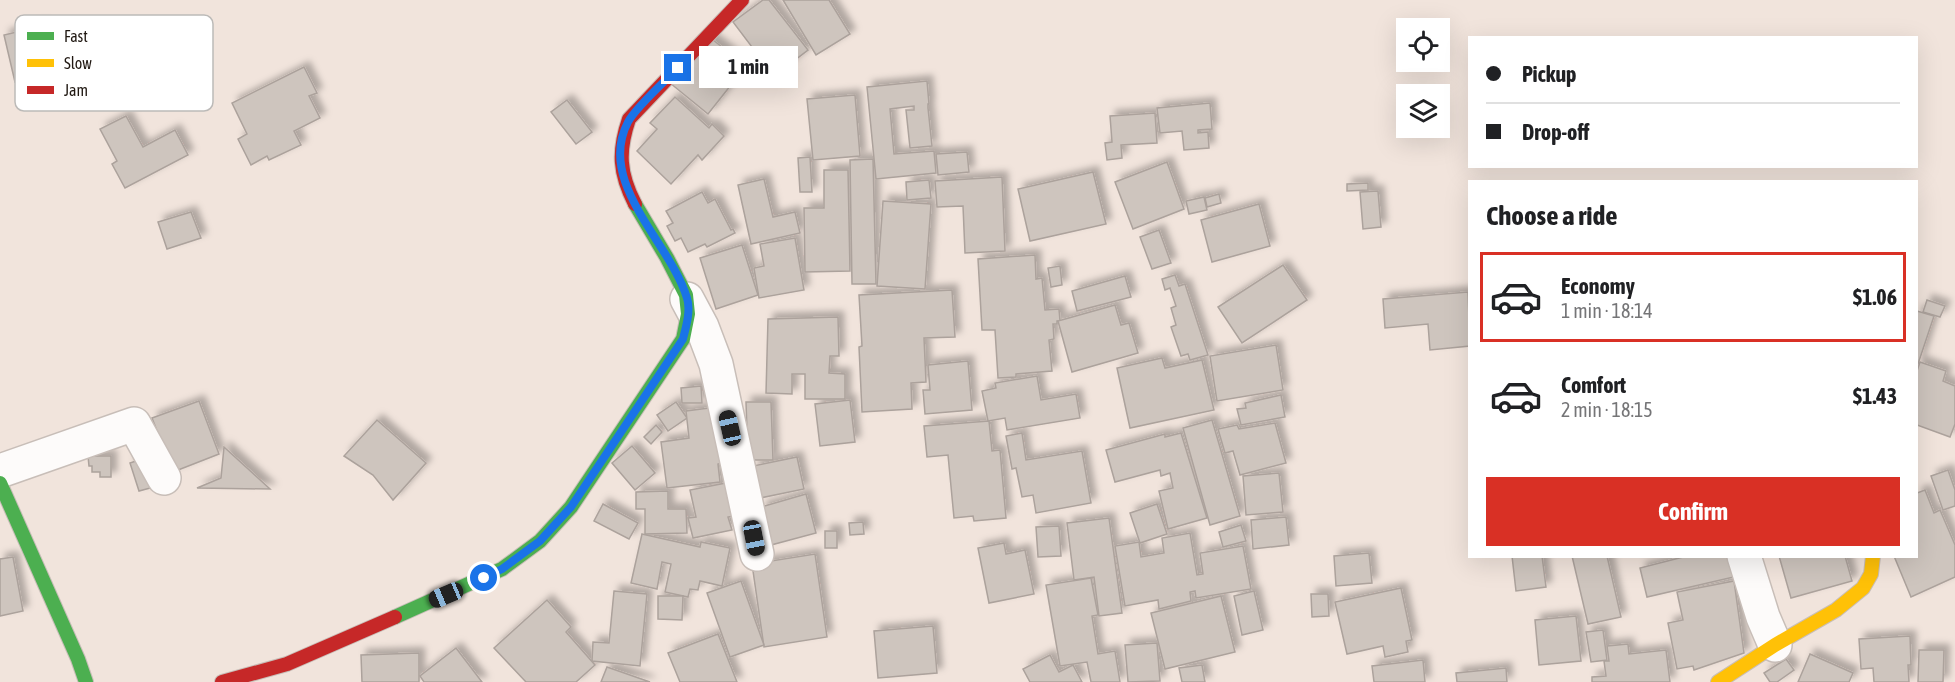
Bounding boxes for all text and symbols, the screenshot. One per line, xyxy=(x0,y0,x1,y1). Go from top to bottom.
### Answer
legend xyxy=(15,15,213,111)
map controls xyxy=(1396,18,1450,138)
button: locate xyxy=(1396,18,1450,72)
text: Fast xyxy=(64,27,88,45)
callout: 1 min xyxy=(699,47,798,89)
text: Slow xyxy=(64,54,92,72)
route end xyxy=(664,54,691,81)
text: 1 min xyxy=(728,55,769,78)
text: Pickup xyxy=(1522,61,1577,87)
text: Jam xyxy=(64,81,88,99)
button: layers xyxy=(1396,84,1450,138)
text: Drop-off xyxy=(1522,119,1589,145)
text: Choose a ride xyxy=(1486,200,1618,231)
icon: car xyxy=(1489,270,1543,324)
text: Economy xyxy=(1561,273,1635,299)
text: $1.06 xyxy=(1853,284,1897,310)
text: 1 min · 18:14 xyxy=(1561,299,1653,322)
icon: car xyxy=(1489,369,1543,423)
text: Comfort xyxy=(1561,372,1626,398)
text: $1.43 xyxy=(1853,383,1897,409)
text: 2 min · 18:15 xyxy=(1561,398,1653,421)
car xyxy=(717,408,743,448)
button: Confirm xyxy=(1486,477,1900,546)
car xyxy=(742,519,766,557)
route start xyxy=(470,564,497,591)
car xyxy=(426,580,466,610)

